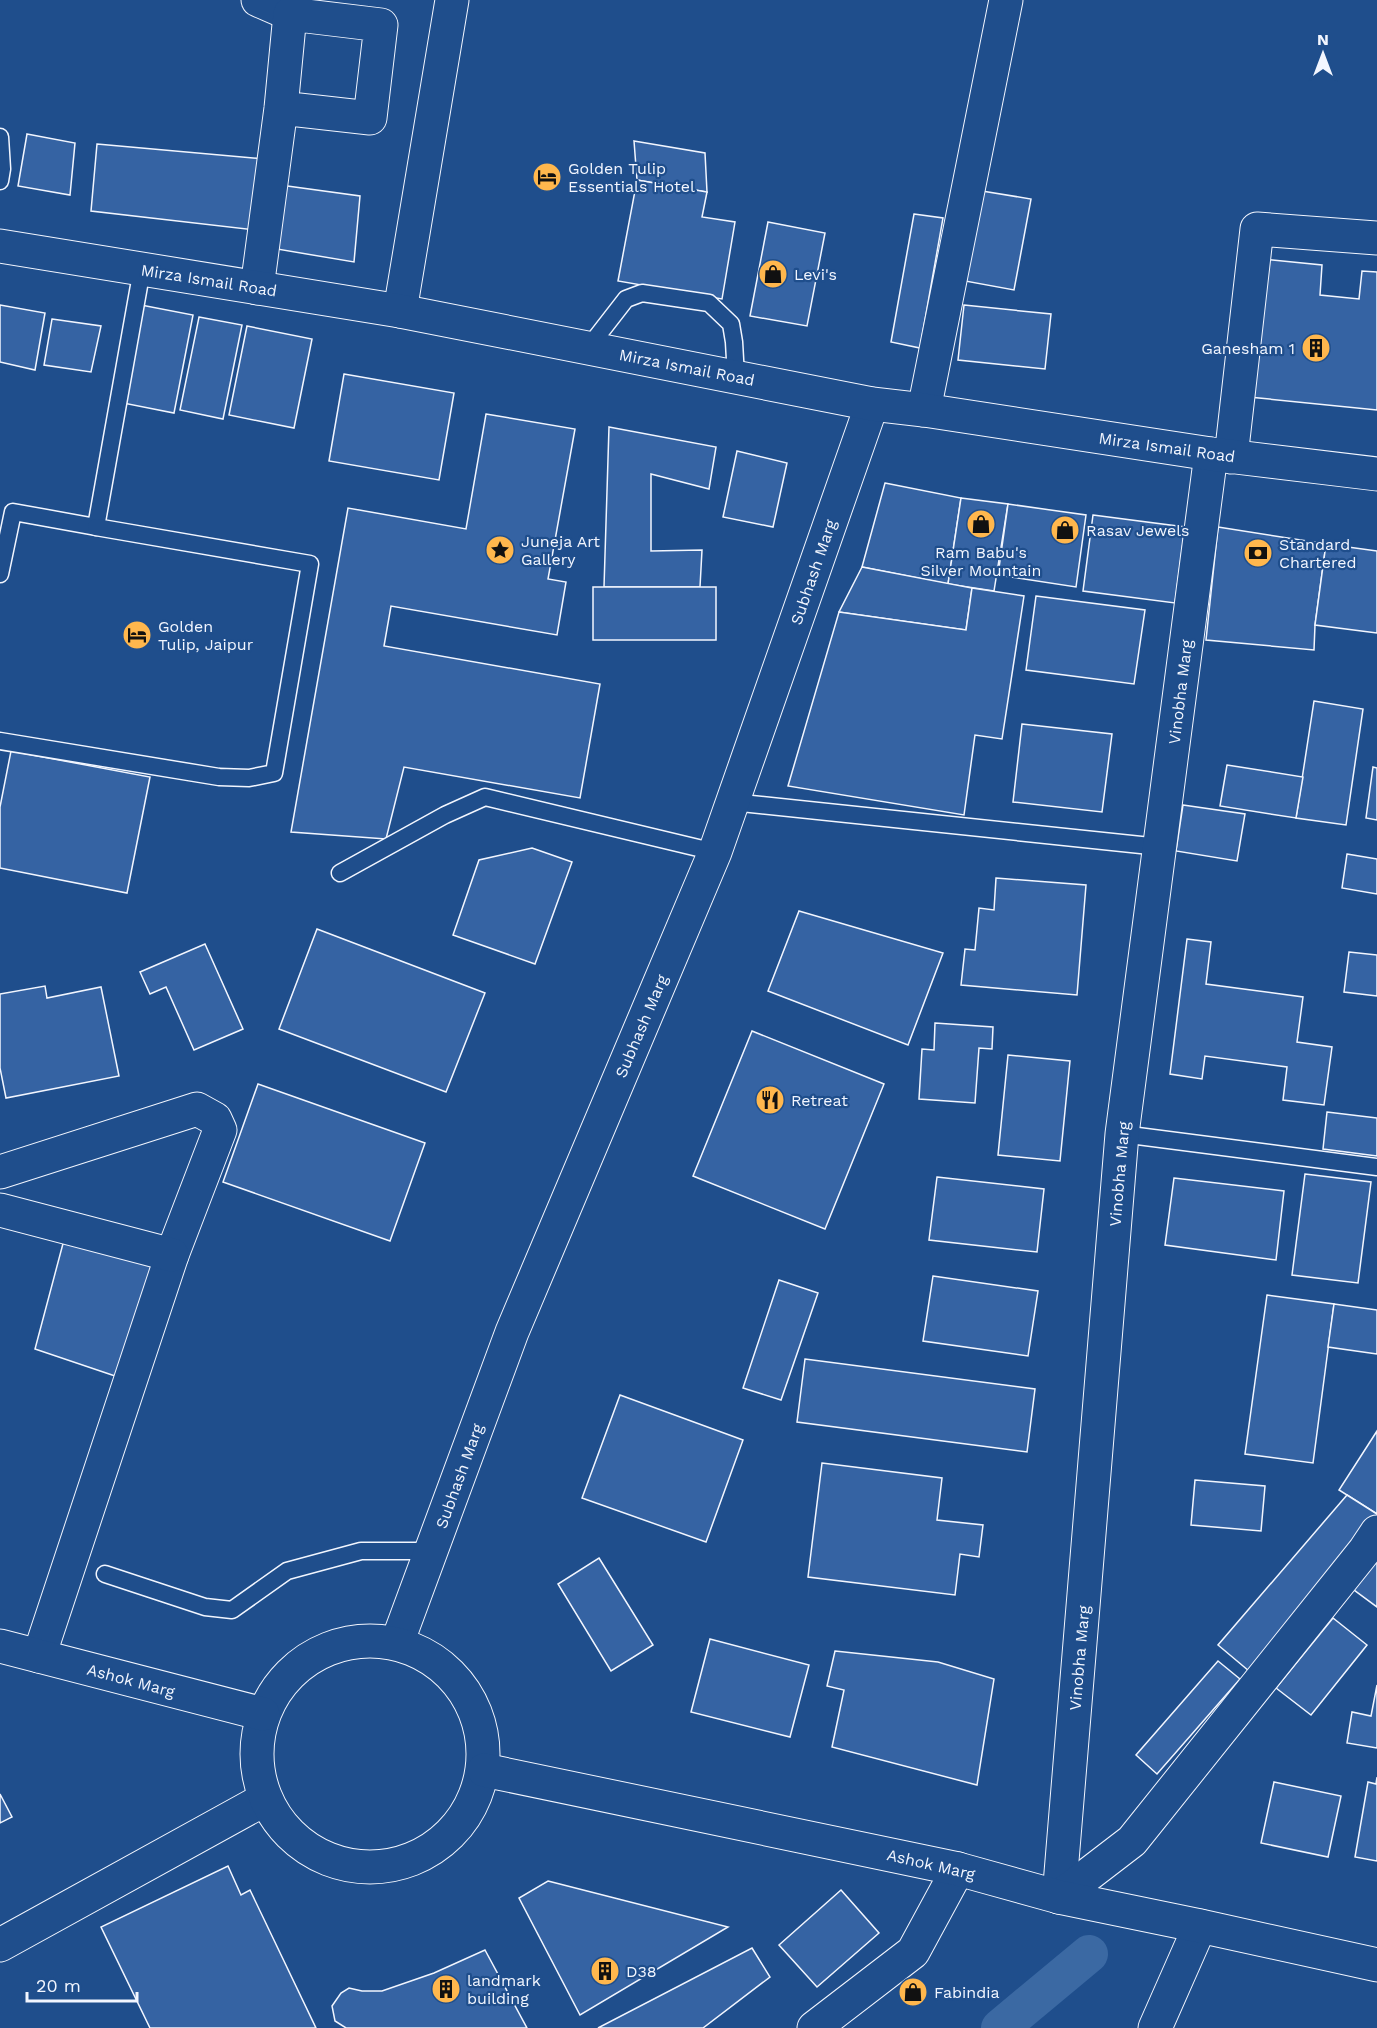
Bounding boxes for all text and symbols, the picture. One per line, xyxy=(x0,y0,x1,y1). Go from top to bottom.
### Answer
north arrow xyxy=(1293,24,1353,84)
text: N xyxy=(1317,30,1329,49)
place label: Golden Tulip Essentials Hotel xyxy=(568,159,695,196)
hotel icon: Golden Tulip Essentials Hotel xyxy=(531,161,563,193)
shop icon: Levi's xyxy=(757,258,789,290)
street label: Mirza Ismail Road xyxy=(139,260,278,301)
place label: Levi's xyxy=(794,265,837,284)
building icon: Ganesham 1 xyxy=(1300,332,1332,364)
place label: Ganesham 1 xyxy=(1201,339,1295,358)
street label: Mirza Ismail Road xyxy=(618,345,756,390)
street label: Mirza Ismail Road xyxy=(1097,429,1236,466)
shop icon: Ram Babu's Silver Mountain xyxy=(965,508,997,540)
shop icon: Rasav Jewels xyxy=(1049,514,1081,546)
street label: Subhash Marg xyxy=(787,517,841,627)
place label: Rasav Jewels xyxy=(1086,521,1190,540)
place label: Juneja Art Gallery xyxy=(521,532,600,569)
place icon: Juneja Art Gallery xyxy=(484,534,516,566)
place label: Standard Chartered xyxy=(1279,535,1356,572)
bank icon: Standard Chartered xyxy=(1242,537,1274,569)
place label: Ram Babu's Silver Mountain xyxy=(921,543,1041,580)
place label: Golden Tulip, Jaipur xyxy=(158,617,254,654)
hotel icon: Golden Tulip, Jaipur xyxy=(121,619,153,651)
street label: Vinobha Marg xyxy=(1165,638,1196,746)
street label: Subhash Marg xyxy=(611,971,672,1081)
restaurant icon: Retreat xyxy=(754,1084,786,1116)
place label: Retreat xyxy=(791,1091,848,1110)
street label: Vinobha Marg xyxy=(1105,1120,1134,1227)
street label: Subhash Marg xyxy=(432,1421,487,1531)
street label: Vinobha Marg xyxy=(1065,1604,1094,1711)
street label: Ashok Marg xyxy=(85,1660,177,1701)
street label: Ashok Marg xyxy=(885,1845,977,1884)
building icon: D38 xyxy=(589,1955,621,1987)
place label: D38 xyxy=(626,1962,657,1981)
scale bar xyxy=(27,1965,136,2003)
place label: landmark building xyxy=(467,1971,541,2008)
building icon: landmark building xyxy=(430,1973,462,2005)
text: 20 m xyxy=(36,1975,81,1996)
shop icon: Fabindia xyxy=(897,1976,929,2008)
place label: Fabindia xyxy=(934,1983,1000,2002)

